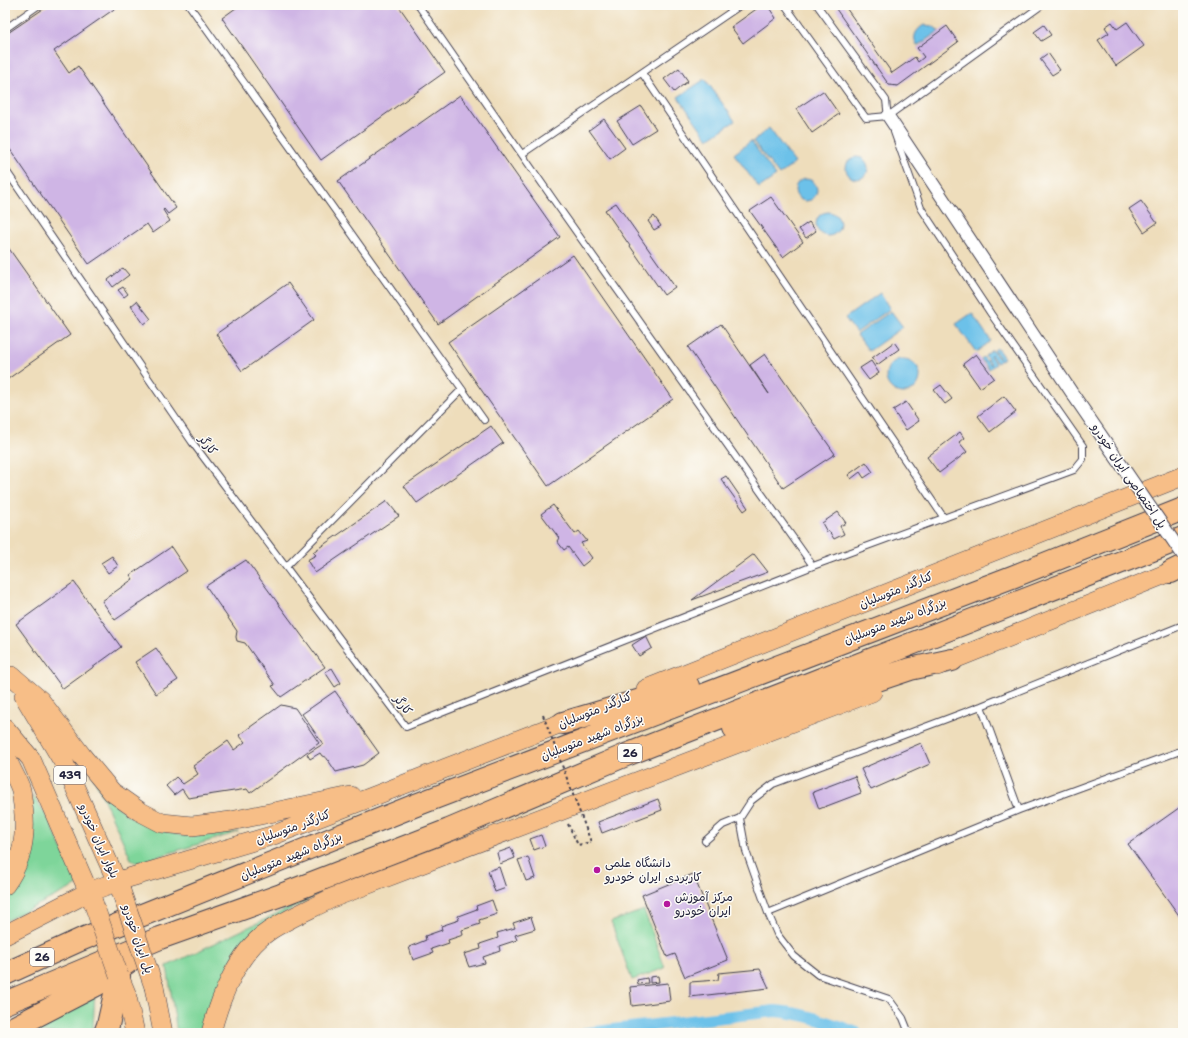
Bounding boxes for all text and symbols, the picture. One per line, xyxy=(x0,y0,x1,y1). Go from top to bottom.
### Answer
street label: پل اختصاصی ایران خودرو xyxy=(1087,419,1170,532)
street label: کارگر xyxy=(195,431,221,458)
street label: کنارگذر متوسلیان xyxy=(857,568,935,612)
street label: بزرگراه شهید متوسلیان xyxy=(841,594,949,648)
street label: کنارگذر متوسلیان xyxy=(556,688,634,732)
street label: کارگر xyxy=(390,691,416,718)
street label: بزرگراه شهید متوسلیان xyxy=(538,710,646,764)
road number: 26 xyxy=(618,744,642,762)
road number: 439 xyxy=(54,766,86,784)
street label: بلوار ایران خودرو xyxy=(75,800,123,881)
street label: کنارگذر متوسلیان xyxy=(253,806,333,848)
street label: بزرگراه شهید متوسلیان xyxy=(238,828,344,884)
place label: دانشگاه علمی کاربردی ایران خودرو xyxy=(604,855,702,885)
marker: دانشگاه علمی کاربردی ایران خودرو xyxy=(592,865,602,875)
place label: مرکز آموزش ایران خودرو xyxy=(674,889,733,919)
marker: مرکز آموزش ایران خودرو xyxy=(662,899,672,909)
street label: پل ایران‌ خودرو xyxy=(118,901,157,976)
road number: 26 xyxy=(30,948,54,966)

